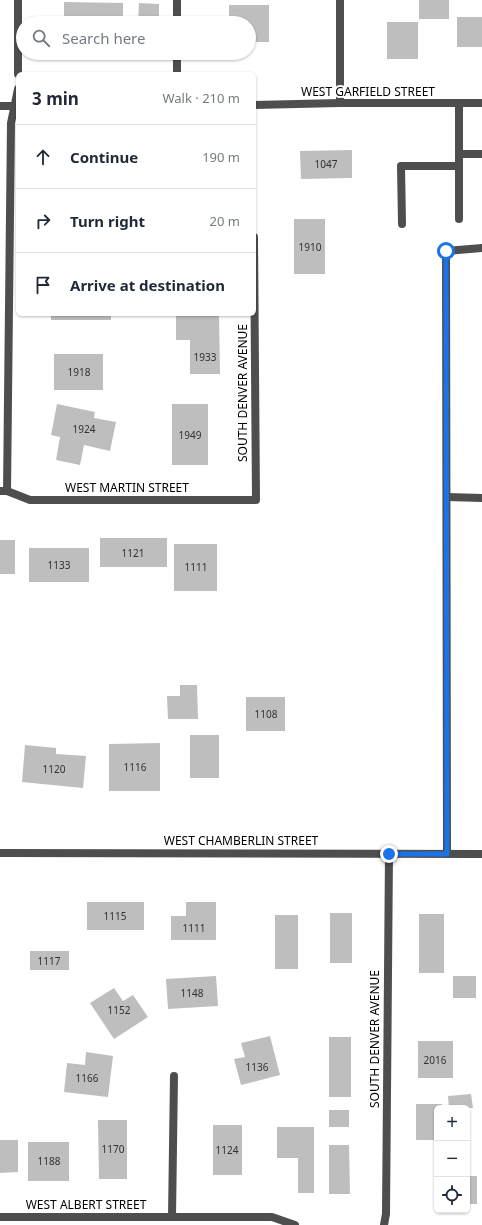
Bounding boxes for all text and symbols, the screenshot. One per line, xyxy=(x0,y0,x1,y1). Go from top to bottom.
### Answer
search box xyxy=(16,16,256,60)
icon: search xyxy=(30,27,52,49)
text: Search here xyxy=(62,28,145,48)
street label: WEST GARFIELD STREET xyxy=(301,83,435,100)
text: 3 min xyxy=(32,87,79,110)
text: Walk · 210 m xyxy=(162,89,240,107)
icon: ahead xyxy=(32,146,54,168)
text: Continue xyxy=(70,147,138,167)
text: 190 m xyxy=(202,148,240,166)
house number: 1047 xyxy=(315,157,338,171)
icon: right xyxy=(32,210,54,232)
text: Turn right xyxy=(70,211,145,231)
text: 20 m xyxy=(210,212,240,230)
house number: 1910 xyxy=(299,240,322,254)
route start xyxy=(437,242,455,260)
icon: arrive xyxy=(32,274,54,296)
text: Arrive at destination xyxy=(70,275,225,295)
street label: SOUTH DENVER AVENUE xyxy=(234,324,251,462)
house number: 1933 xyxy=(194,350,217,364)
house number: 1918 xyxy=(68,365,91,379)
house number: 1924 xyxy=(73,422,96,436)
house number: 1949 xyxy=(179,428,202,442)
street label: WEST MARTIN STREET xyxy=(65,479,189,496)
house number: 1121 xyxy=(122,546,144,560)
house number: 1133 xyxy=(48,558,71,572)
house number: 1111 xyxy=(185,560,207,574)
house number: 1108 xyxy=(255,707,278,721)
house number: 1116 xyxy=(124,760,147,774)
house number: 1120 xyxy=(43,762,66,776)
street label: WEST CHAMBERLIN STREET xyxy=(164,832,319,849)
route end xyxy=(380,845,398,863)
house number: 1115 xyxy=(104,909,127,923)
house number: 1111 xyxy=(183,921,205,935)
house number: 1117 xyxy=(38,954,61,968)
street label: SOUTH DENVER AVENUE xyxy=(366,970,383,1108)
house number: 1148 xyxy=(181,986,204,1000)
house number: 1152 xyxy=(108,1003,131,1017)
house number: 2016 xyxy=(424,1053,447,1067)
house number: 1136 xyxy=(246,1060,269,1074)
house number: 1166 xyxy=(76,1071,99,1085)
map controls xyxy=(434,1105,470,1213)
button: + xyxy=(434,1105,470,1141)
button: − xyxy=(434,1141,470,1177)
house number: 1170 xyxy=(102,1142,125,1156)
house number: 1124 xyxy=(216,1143,239,1157)
house number: 1188 xyxy=(38,1154,61,1168)
button: locate xyxy=(434,1177,470,1213)
street label: WEST ALBERT STREET xyxy=(26,1196,147,1213)

